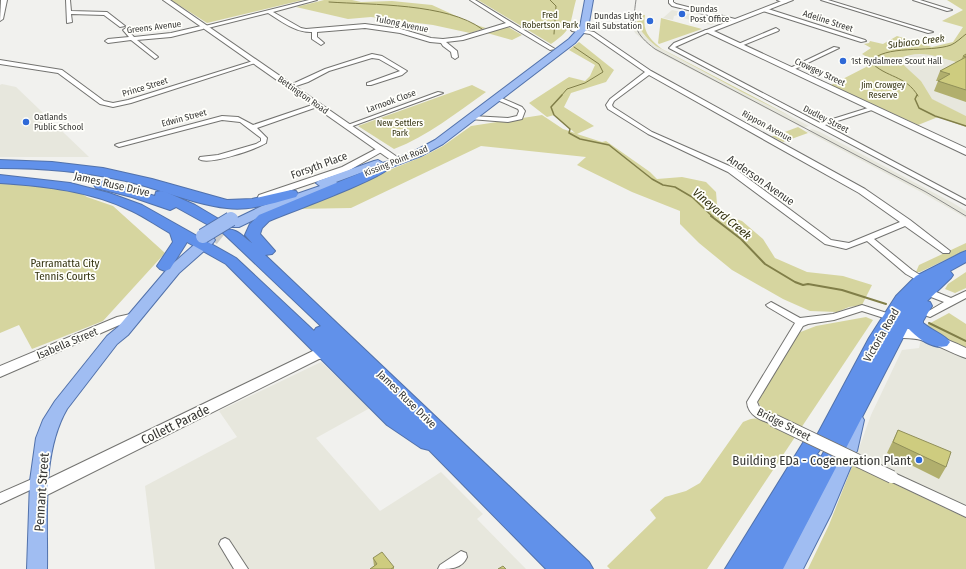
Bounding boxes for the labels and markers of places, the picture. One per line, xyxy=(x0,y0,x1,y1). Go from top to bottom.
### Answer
place label: Dundas Post Office xyxy=(690,4,730,24)
marker: Dundas Post Office xyxy=(677,9,687,19)
place label: Dundas Light Rail Substation xyxy=(586,11,642,31)
marker: Dundas Light Rail Substation xyxy=(645,16,655,26)
marker: 1st Rydalmere Scout Hall xyxy=(838,56,848,66)
place label: 1st Rydalmere Scout Hall xyxy=(851,56,942,66)
place label: Oatlands Public School xyxy=(34,112,84,132)
marker: Oatlands Public School xyxy=(21,117,31,127)
place label: Building EDa - Cogeneration Plant xyxy=(732,453,912,468)
marker: Building EDa - Cogeneration Plant xyxy=(914,455,924,465)

